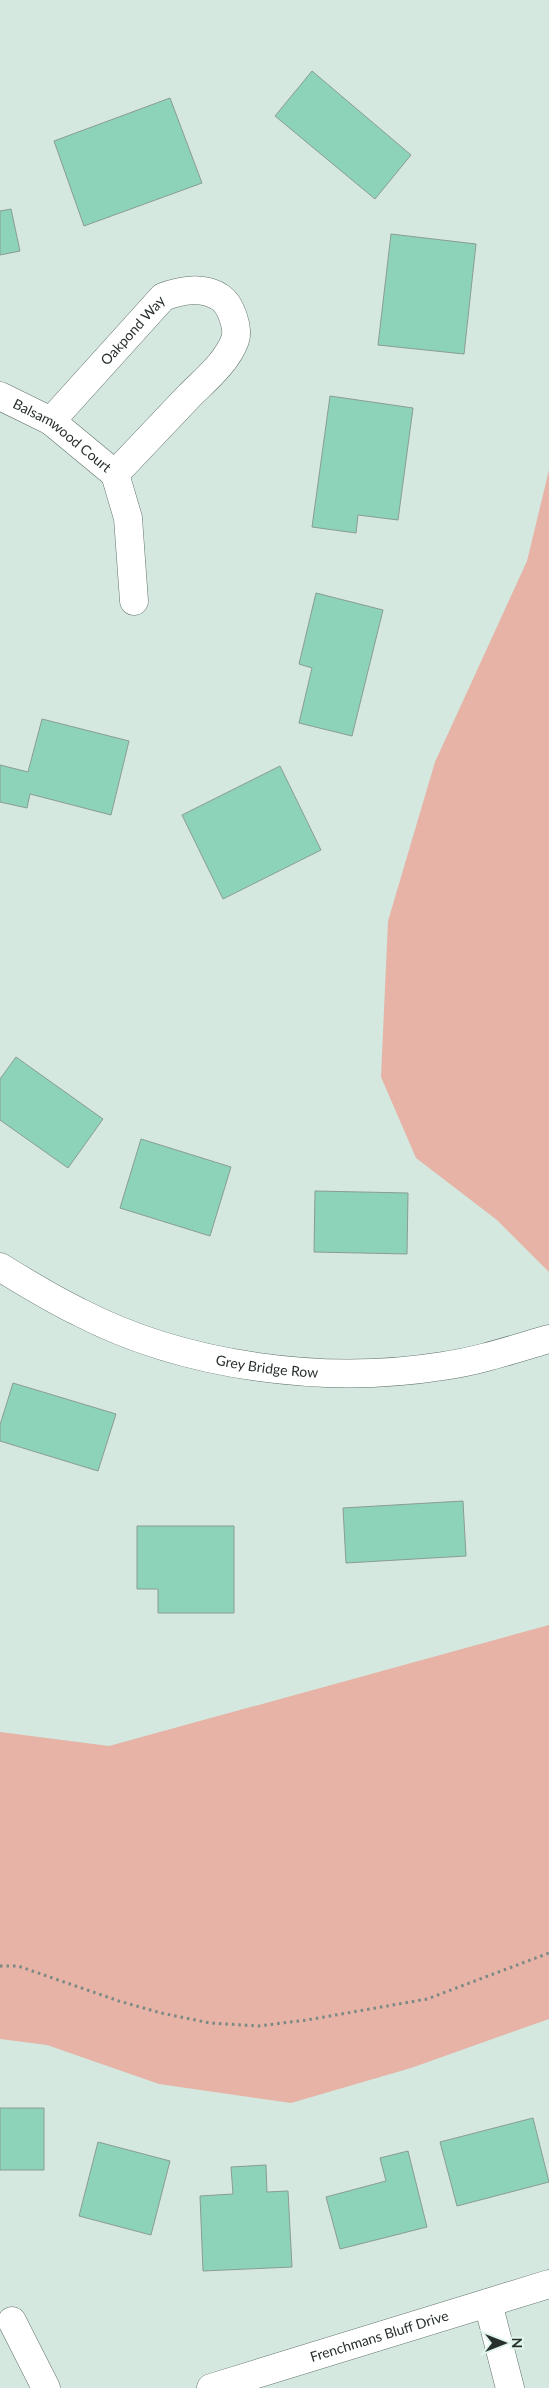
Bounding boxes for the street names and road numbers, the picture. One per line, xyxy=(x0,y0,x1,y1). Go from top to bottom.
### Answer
street label: Oakpond Way xyxy=(97,291,169,368)
street label: Balsamwood Court xyxy=(10,395,115,475)
street label: Grey Bridge Row xyxy=(214,1351,319,1381)
street label: Frenchmans Bluff Drive xyxy=(308,2306,450,2365)

